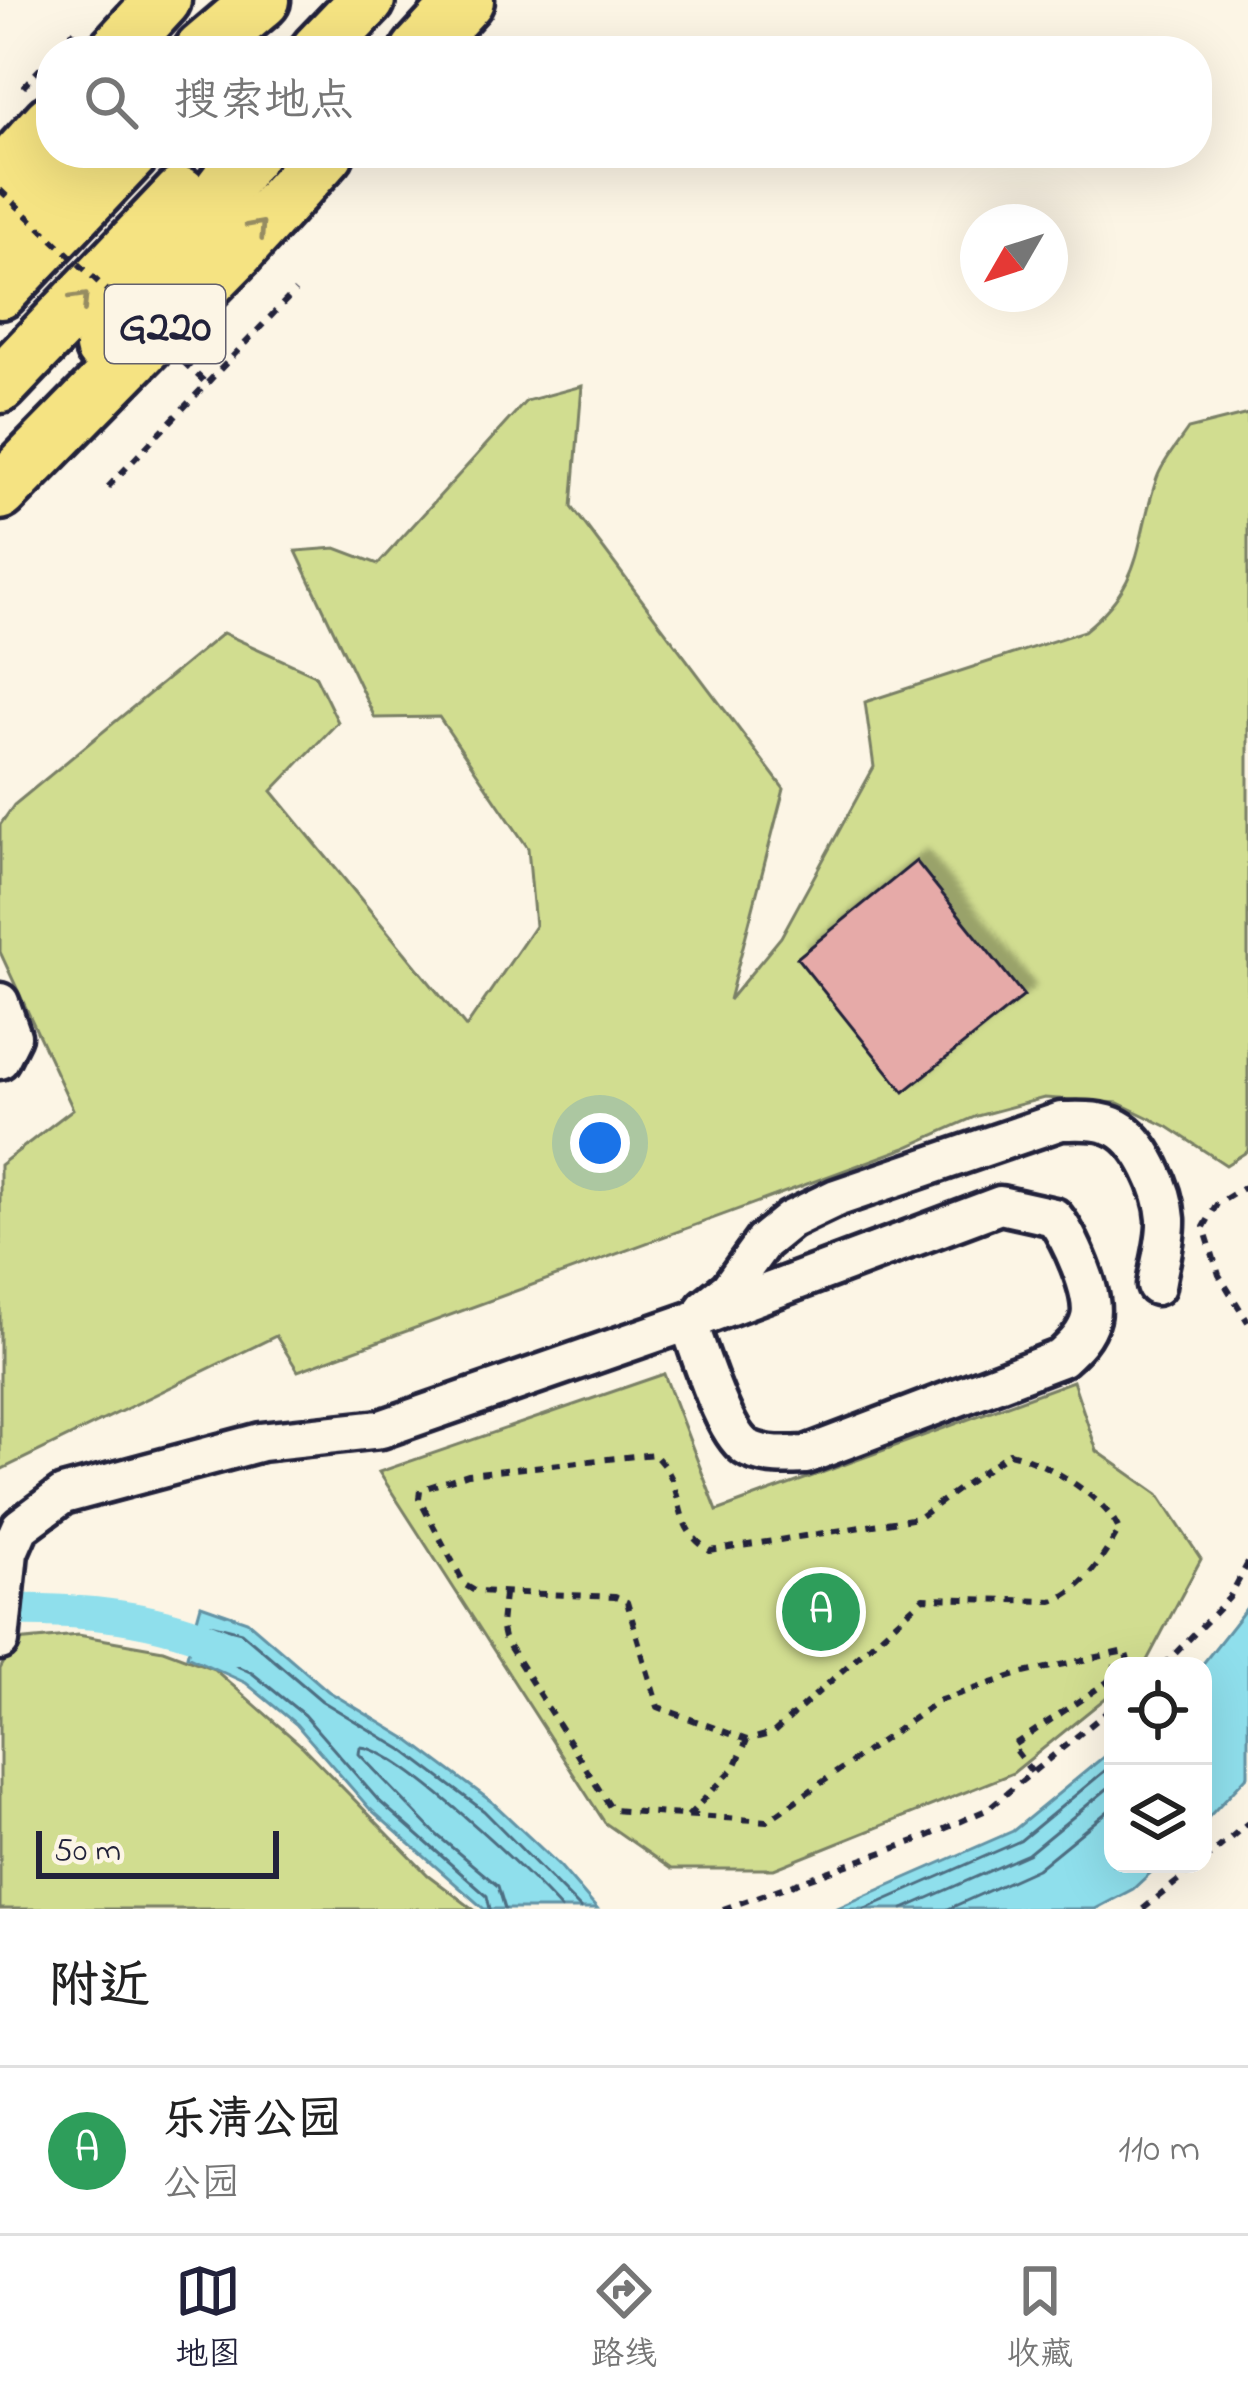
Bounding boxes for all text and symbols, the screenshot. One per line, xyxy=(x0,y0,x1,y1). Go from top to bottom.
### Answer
search box xyxy=(36,36,1212,168)
icon: search xyxy=(78,69,144,135)
text: 搜索地点 xyxy=(174,70,354,136)
north arrow xyxy=(960,204,1068,312)
one-way arrow xyxy=(244,221,265,242)
road number: G220 xyxy=(105,285,225,363)
one-way arrow xyxy=(66,292,88,314)
your location xyxy=(570,1113,630,1173)
pin: A xyxy=(782,1567,860,1657)
map controls xyxy=(1104,1657,1212,1873)
button: locate xyxy=(1104,1657,1212,1765)
button: layers xyxy=(1104,1765,1212,1873)
scale bar xyxy=(36,1825,279,1878)
text: 50 m xyxy=(54,1828,121,1876)
text: 附近 xyxy=(48,1951,150,2026)
text: 乐清公园 xyxy=(162,2089,342,2155)
text: A xyxy=(75,2122,99,2179)
text: 110 m xyxy=(1118,2122,1200,2179)
text: 公园 xyxy=(162,2157,240,2214)
tab: 地图 xyxy=(175,2258,241,2380)
tab: 路线 xyxy=(591,2258,657,2380)
tab: 收藏 xyxy=(1007,2258,1073,2380)

